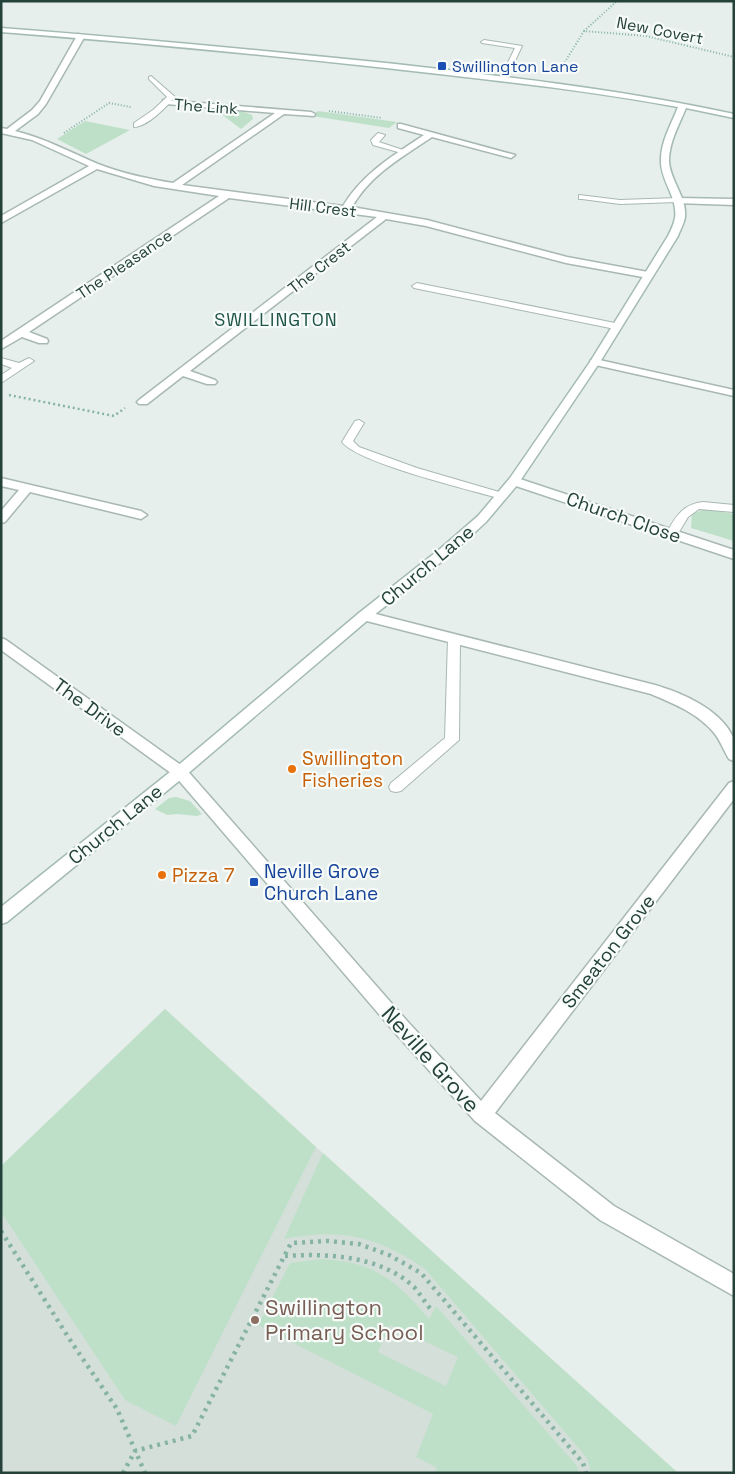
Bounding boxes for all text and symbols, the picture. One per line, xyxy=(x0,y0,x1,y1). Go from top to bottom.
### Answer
street label: New Covert xyxy=(615,12,705,49)
place label: Swillington Lane xyxy=(452,56,578,77)
marker: Swillington Lane xyxy=(436,60,448,72)
street label: The Link xyxy=(173,94,239,119)
street label: Hill Crest xyxy=(288,193,358,222)
street label: The Pleasance xyxy=(72,225,176,304)
street label: The Crest xyxy=(284,236,355,298)
district label: SWILLINGTON xyxy=(214,308,338,331)
street label: Church Close xyxy=(563,486,685,549)
street label: Church Lane xyxy=(376,519,479,612)
street label: The Drive xyxy=(48,672,131,742)
place label: Swillington Fisheries xyxy=(302,746,403,793)
marker: Swillington Fisheries xyxy=(286,763,298,775)
street label: Church Lane xyxy=(63,779,168,870)
place label: Neville Grove Church Lane xyxy=(264,859,380,906)
place label: Pizza 7 xyxy=(172,863,235,888)
marker: Pizza 7 xyxy=(156,869,168,881)
marker: Neville Grove Church Lane xyxy=(248,876,260,888)
street label: Smeaton Grove xyxy=(556,889,661,1013)
street label: Neville Grove xyxy=(376,1000,486,1118)
place label: Swillington Primary School xyxy=(265,1293,424,1346)
marker: Swillington Primary School xyxy=(249,1314,261,1326)

